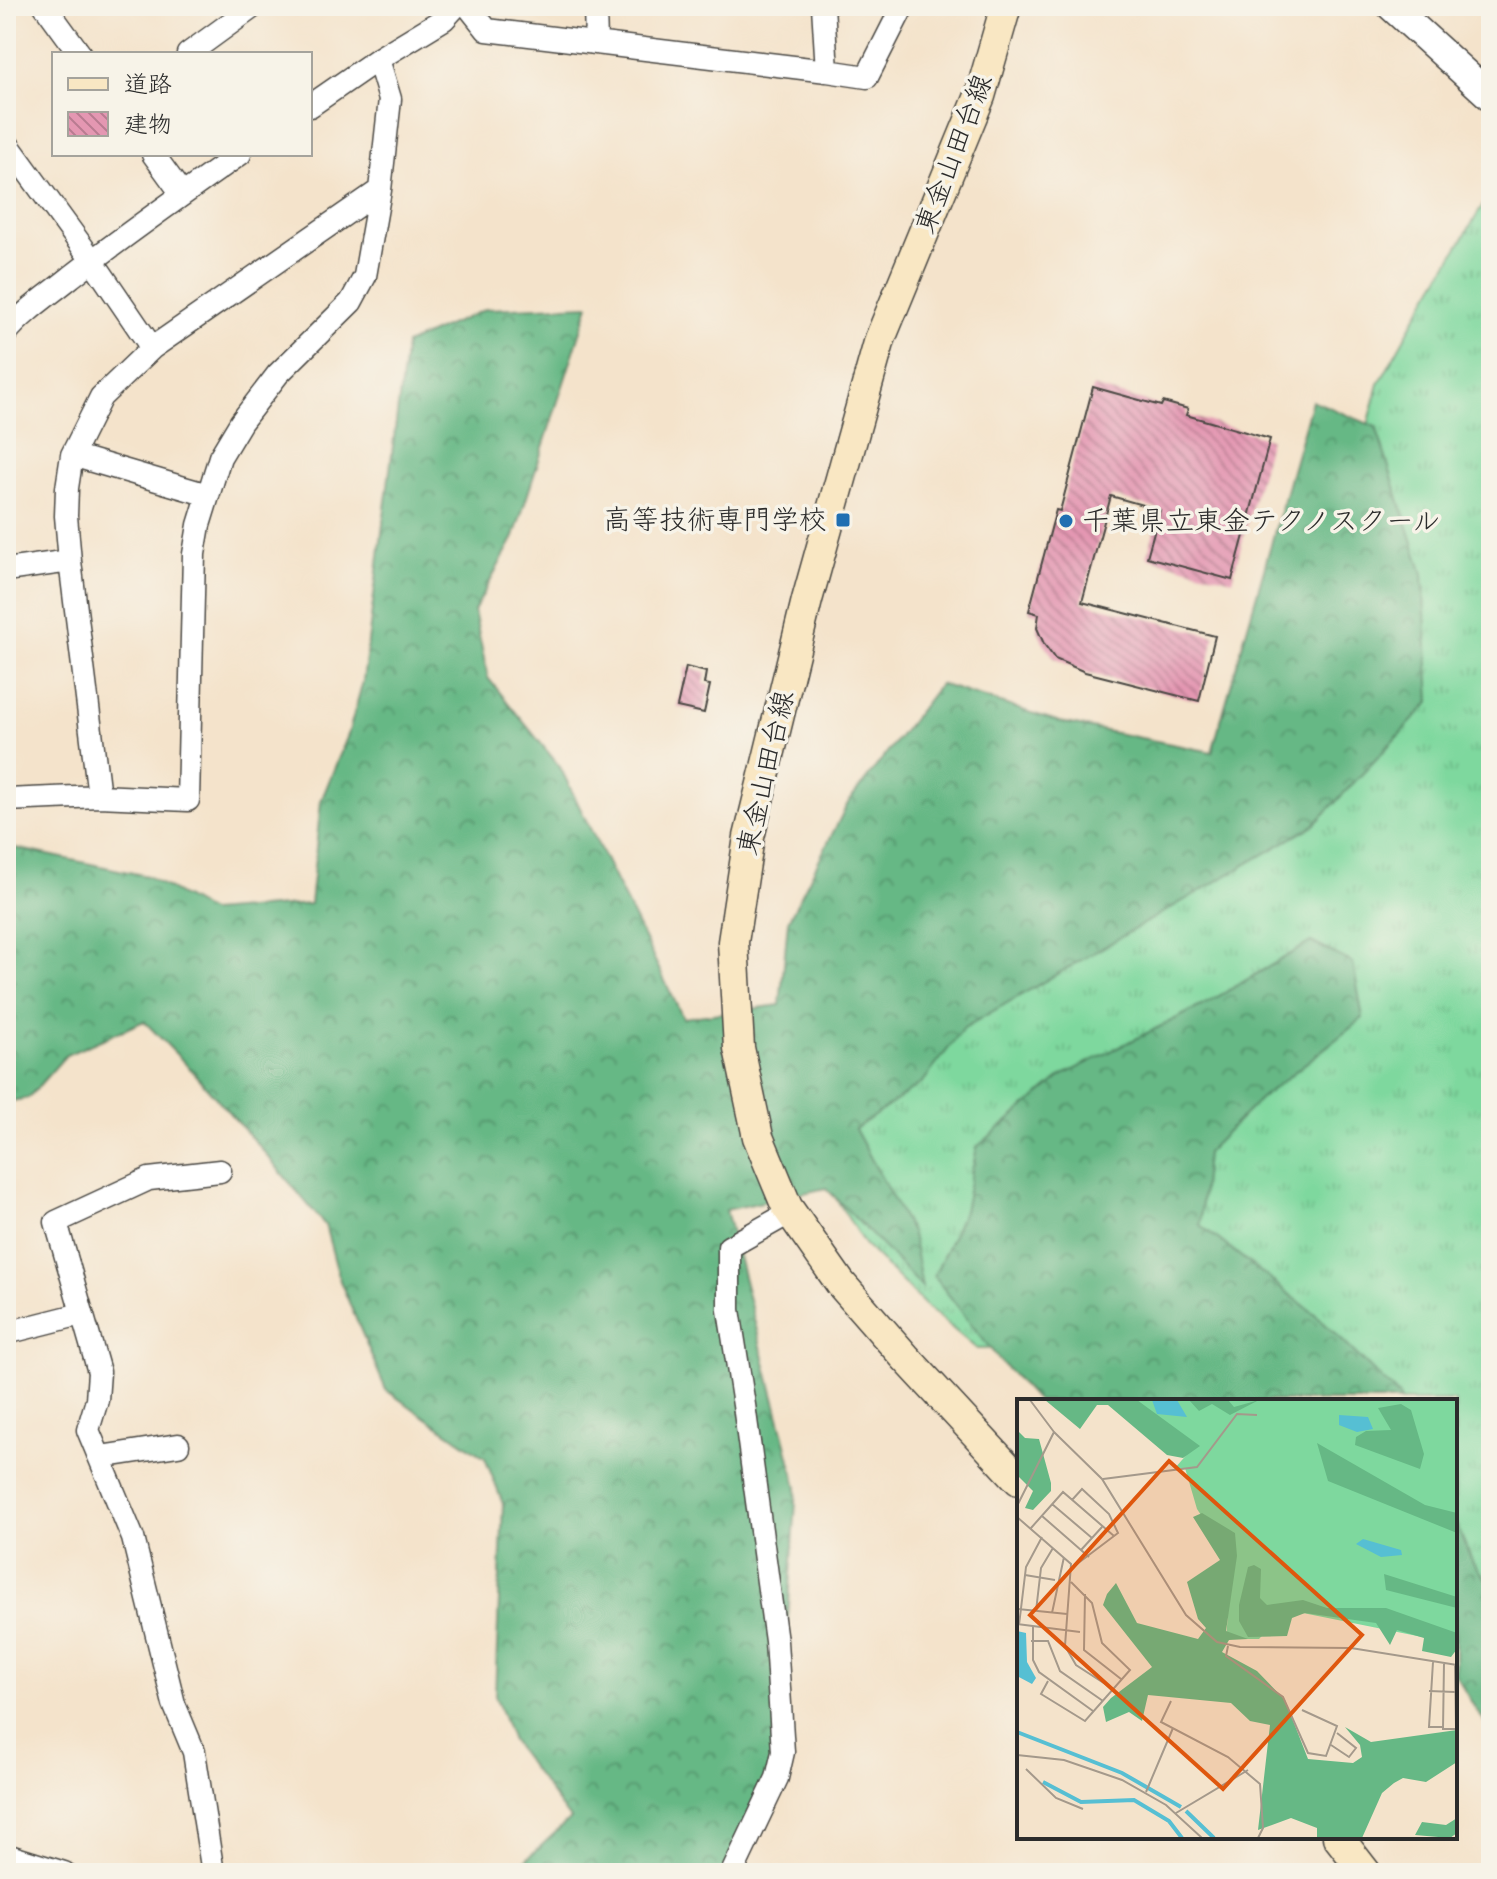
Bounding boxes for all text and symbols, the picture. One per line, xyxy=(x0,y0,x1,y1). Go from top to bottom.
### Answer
legend xyxy=(52,52,312,156)
street label: 東金山田台線 xyxy=(908,69,1000,239)
text: 道路 xyxy=(124,70,172,99)
text: 建物 xyxy=(124,110,172,139)
place label: 高等技術専門学校 xyxy=(603,503,827,538)
place label: 千葉県立東金テクノスクール xyxy=(1082,504,1440,539)
marker: 高等技術専門学校 xyxy=(834,511,852,529)
marker: 千葉県立東金テクノスクール xyxy=(1057,512,1075,530)
street label: 東金山田台線 xyxy=(730,687,802,859)
inset map xyxy=(1017,1399,1457,1839)

